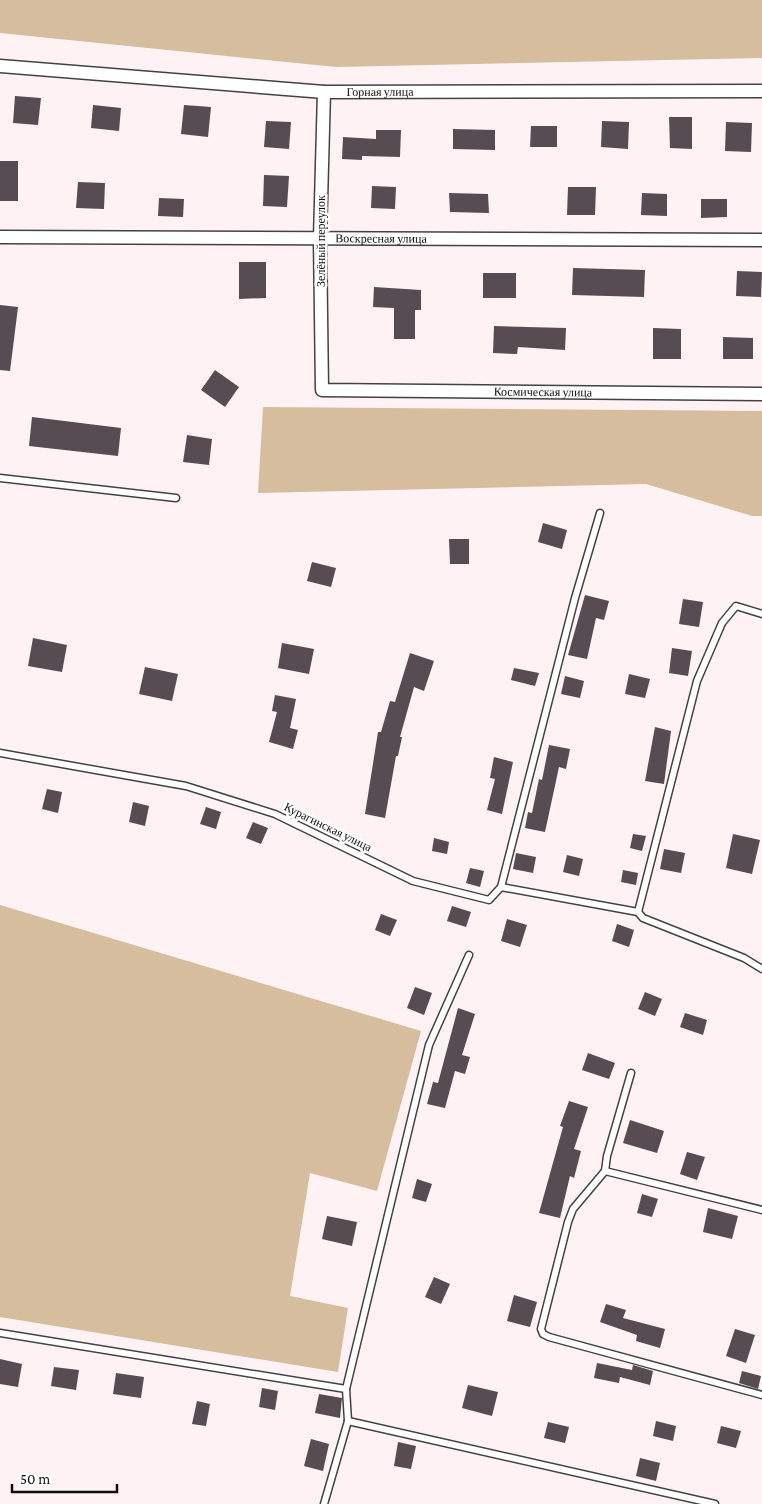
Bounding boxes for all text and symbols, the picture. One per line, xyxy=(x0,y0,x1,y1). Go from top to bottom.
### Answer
street label: Горная улица xyxy=(346,85,414,99)
street label: Зелёный переулок xyxy=(314,195,328,287)
street label: Воскресная улица xyxy=(335,231,428,246)
street label: Космическая улица xyxy=(494,385,593,399)
street label: Курагинская улица xyxy=(282,800,375,855)
scale bar xyxy=(12,1462,118,1494)
text: 50 m xyxy=(20,1471,50,1487)

